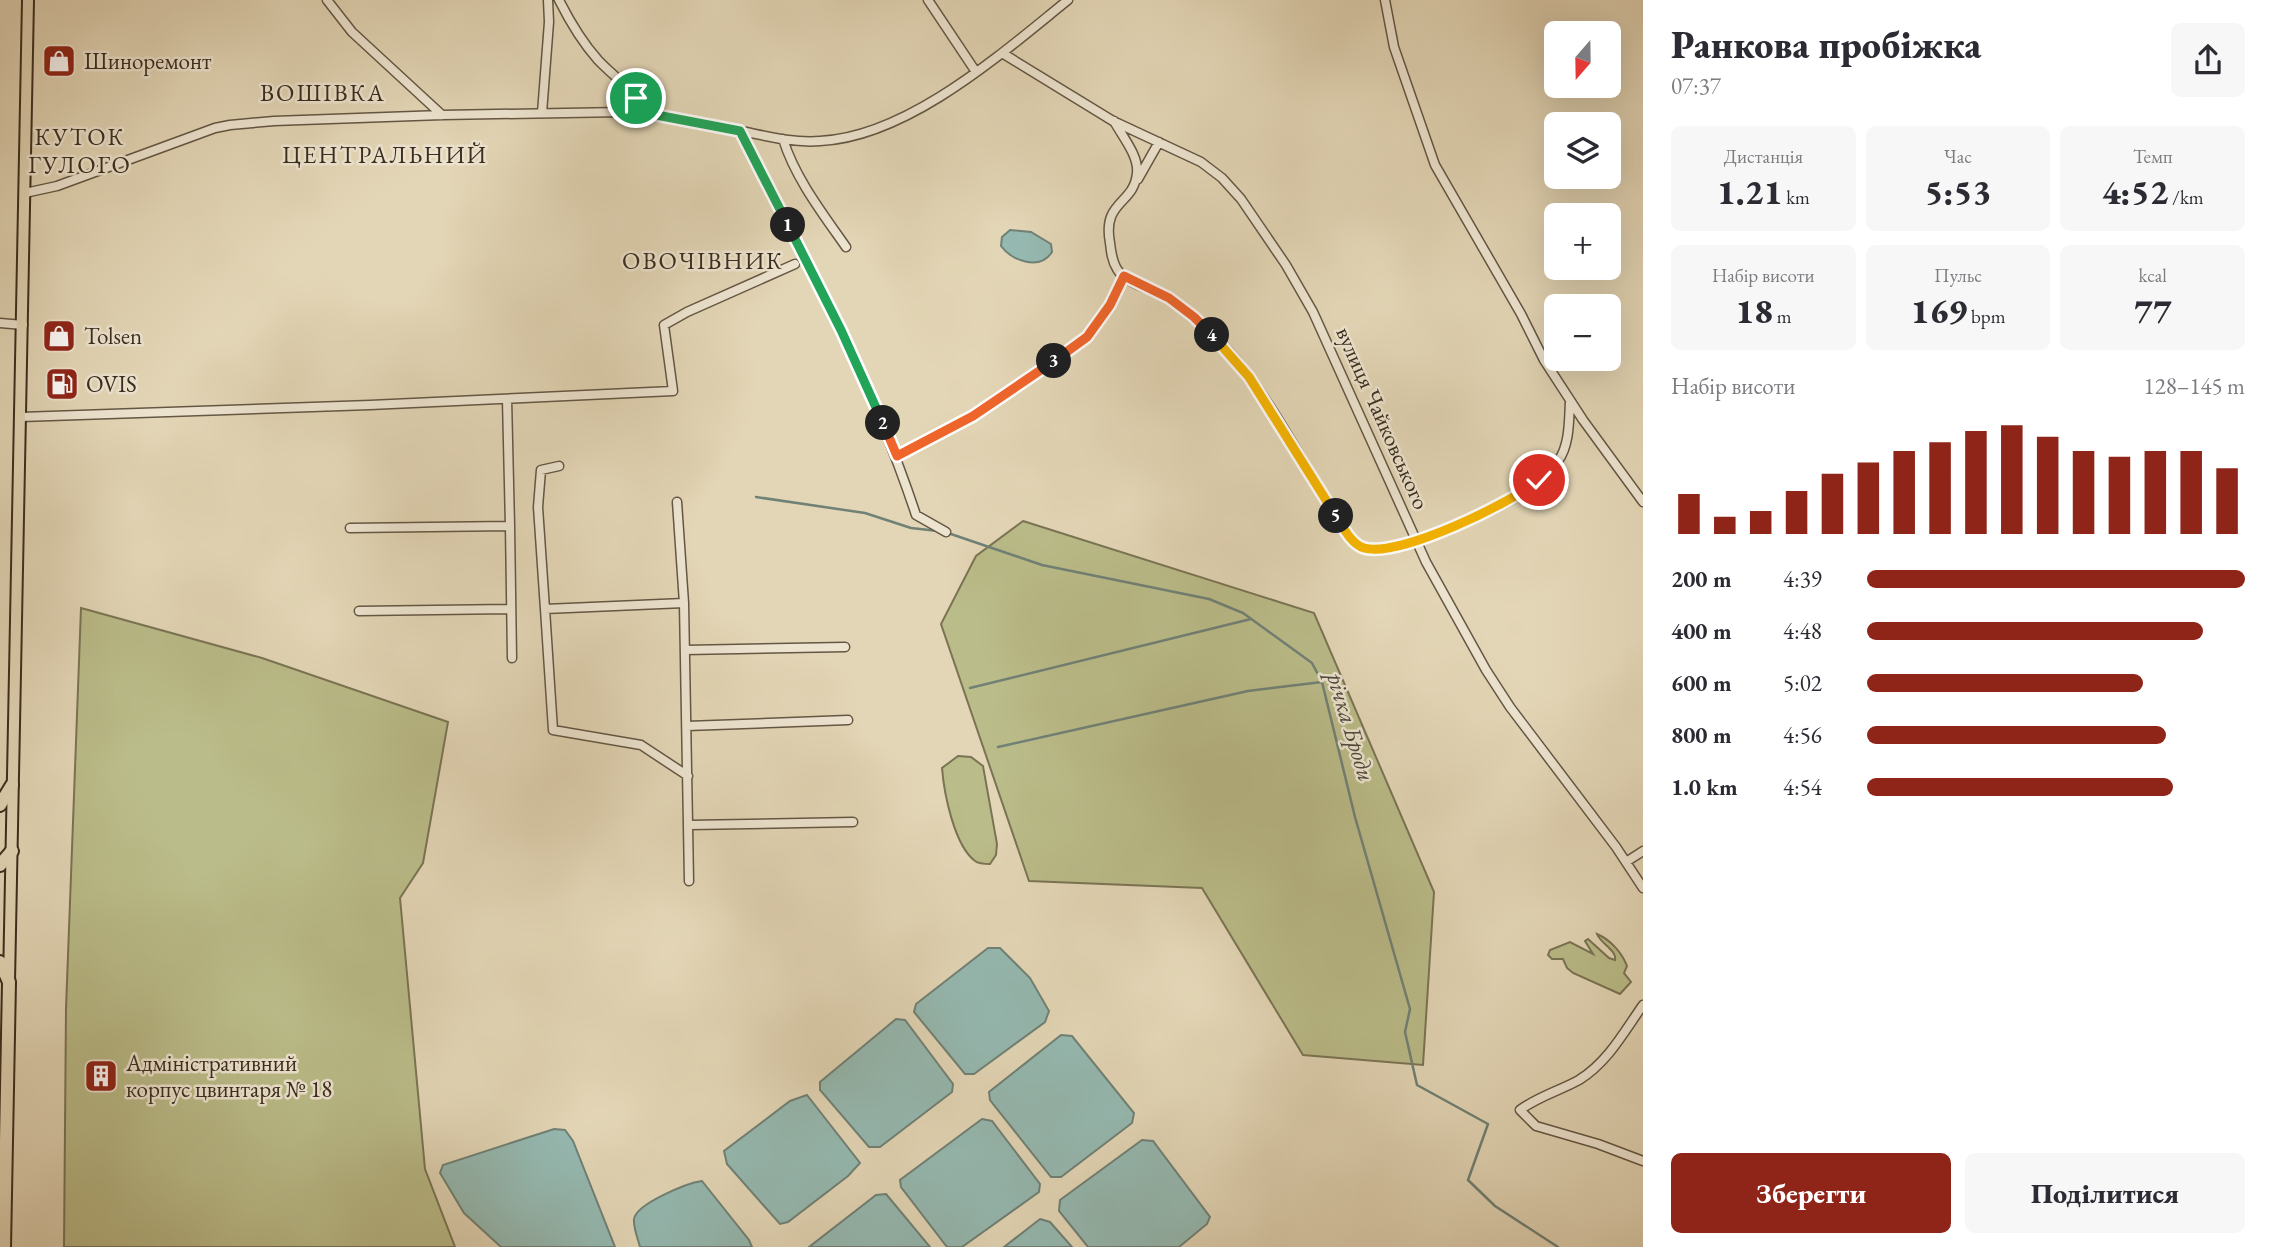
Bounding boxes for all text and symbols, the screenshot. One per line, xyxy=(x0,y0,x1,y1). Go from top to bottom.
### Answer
text: Ранкова пробіжка xyxy=(1671,20,1981,69)
north arrow xyxy=(1544,21,1620,98)
map controls xyxy=(1544,21,1621,371)
button: share xyxy=(2171,23,2245,97)
shop icon: Шиноремонт xyxy=(40,42,78,80)
place label: Шиноремонт xyxy=(84,46,212,76)
pin xyxy=(606,68,666,128)
text: 07:37 xyxy=(1671,71,1721,101)
district label: ВОШІВКА xyxy=(260,77,386,108)
icon: arrive xyxy=(617,79,655,117)
button: layers xyxy=(1544,112,1621,189)
district label: КУТОК ГУЛОГО xyxy=(28,121,132,180)
district label: ЦЕНТРАЛЬНИЙ xyxy=(282,139,488,170)
text: Дистанція xyxy=(1724,144,1803,169)
text: Час xyxy=(1944,144,1972,169)
text: Темп xyxy=(2133,144,2172,169)
text: 1.21 xyxy=(1717,169,1782,214)
text: 5:53 xyxy=(1925,169,1991,214)
text: 4:52 xyxy=(2102,169,2169,214)
text: km xyxy=(1782,185,1810,210)
text: /km xyxy=(2169,185,2204,210)
button: + xyxy=(1544,203,1621,280)
pin: 1 xyxy=(770,208,806,243)
text: 1 xyxy=(782,212,793,237)
district label: ОВОЧІВНИК xyxy=(622,245,784,276)
text: Набір висоти xyxy=(1712,263,1815,288)
text: Пульс xyxy=(1934,263,1982,288)
text: kcal xyxy=(2138,263,2167,288)
text: 18 xyxy=(1735,288,1773,333)
text: 169 xyxy=(1911,288,1967,333)
text: 77 xyxy=(2134,288,2172,333)
button: − xyxy=(1544,294,1621,371)
text: m xyxy=(1773,304,1792,329)
text: bpm xyxy=(1967,304,2005,329)
shop icon: Tolsen xyxy=(40,317,78,355)
pin: 4 xyxy=(1194,318,1230,352)
place label: Tolsen xyxy=(84,321,142,351)
text: 4 xyxy=(1206,322,1217,347)
street label: вулиця Чайковського xyxy=(1329,322,1437,514)
pin: 3 xyxy=(1036,344,1072,378)
text: 3 xyxy=(1048,348,1059,373)
fuel station icon: OVIS xyxy=(43,365,81,403)
place label: OVIS xyxy=(86,369,137,399)
text: Набір висоти xyxy=(1671,371,1795,401)
text: 128–145 m xyxy=(2144,371,2245,401)
pin: 2 xyxy=(866,406,900,440)
text: 2 xyxy=(877,410,888,435)
pin xyxy=(1509,450,1569,510)
icon: check xyxy=(1520,461,1558,499)
pin: 5 xyxy=(1318,498,1354,534)
text: 5 xyxy=(1330,503,1341,528)
text: 200 m xyxy=(1671,564,1732,594)
text: 4:39 xyxy=(1783,564,1822,594)
text: 400 m xyxy=(1671,616,1732,646)
text: 4:48 xyxy=(1783,616,1822,646)
water label: річка Броди xyxy=(1319,666,1383,785)
text: 600 m xyxy=(1671,668,1732,698)
text: 5:02 xyxy=(1783,668,1822,698)
text: 800 m xyxy=(1671,720,1732,750)
text: 4:56 xyxy=(1783,720,1822,750)
text: 1.0 km xyxy=(1671,772,1738,802)
text: 4:54 xyxy=(1783,772,1822,802)
place label: Адміністративний корпус цвинтаря № 18 xyxy=(125,1048,332,1104)
building icon: Адміністративний корпус цвинтаря № 18 xyxy=(82,1057,120,1095)
button: Зберегти xyxy=(1671,1153,1951,1233)
button: Поділитися xyxy=(1965,1153,2245,1233)

